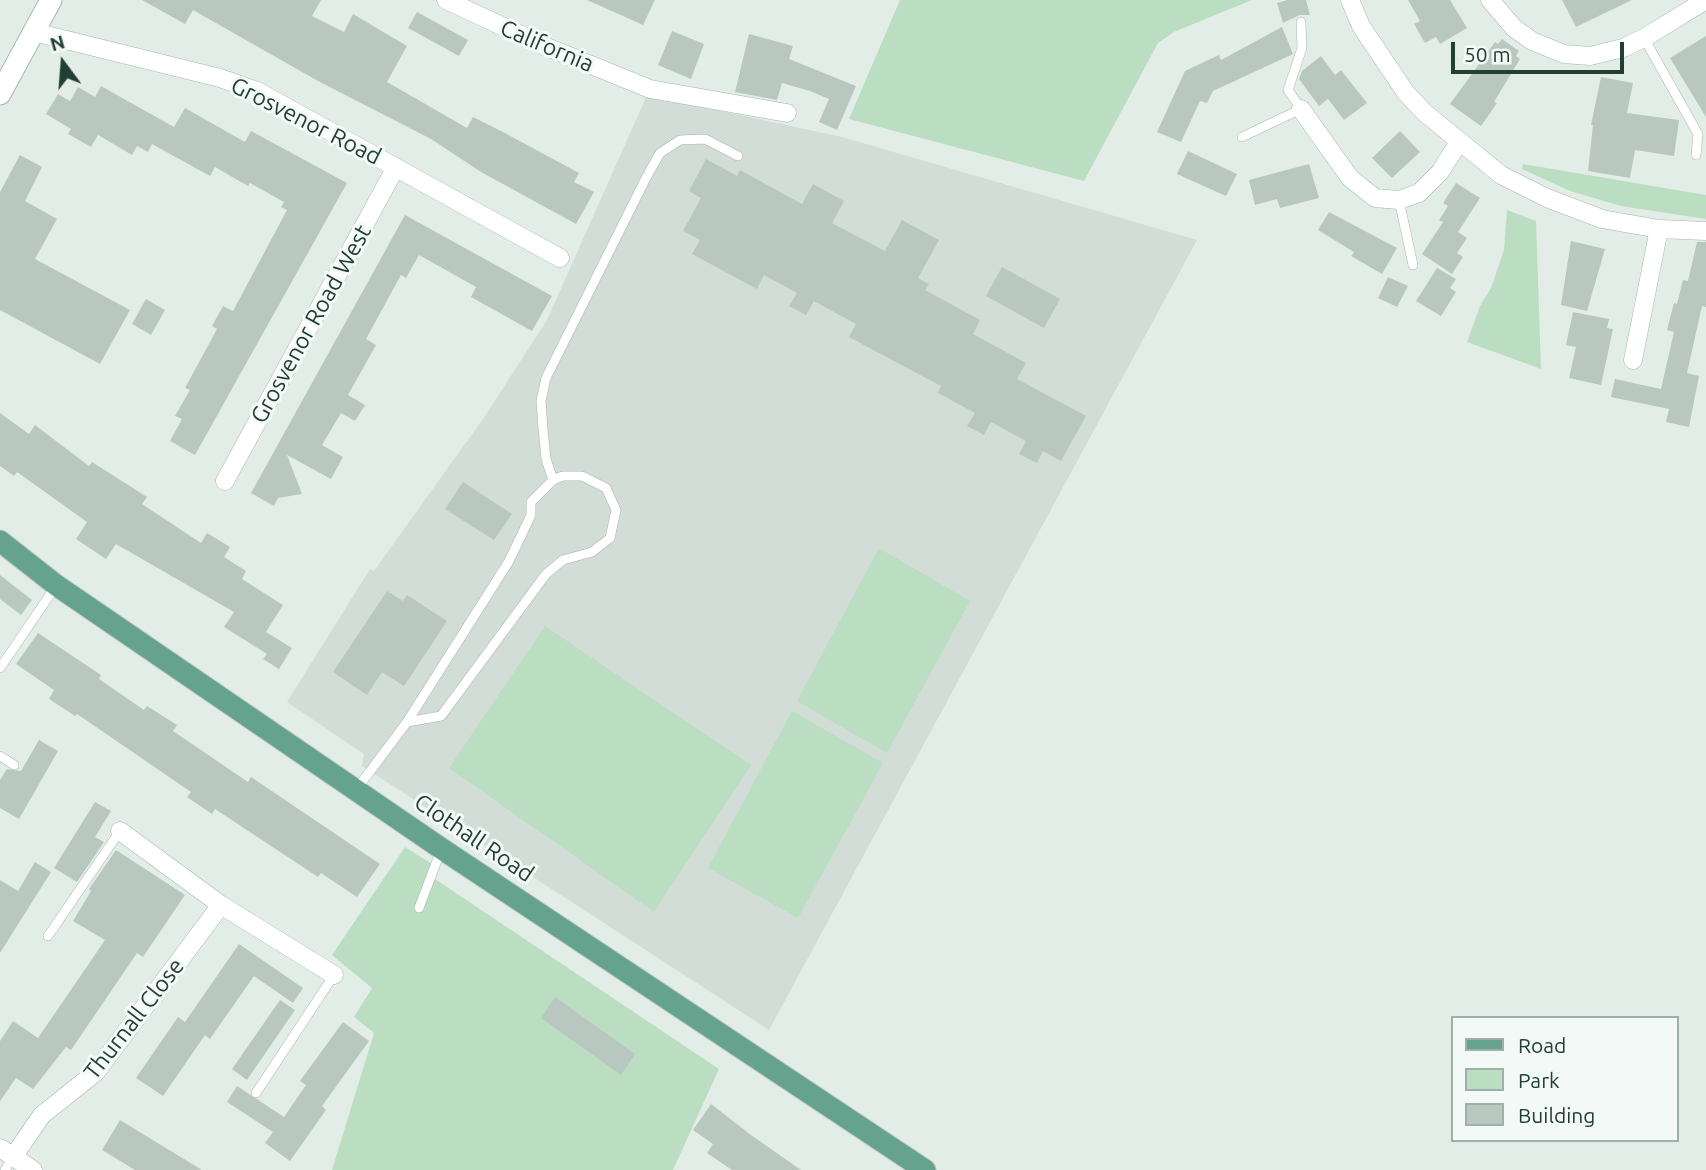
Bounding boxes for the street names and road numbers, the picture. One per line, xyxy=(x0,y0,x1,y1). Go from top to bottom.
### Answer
street label: California xyxy=(496,14,598,78)
street label: Grosvenor Road xyxy=(226,71,386,171)
street label: Grosvenor Road West xyxy=(245,220,377,428)
street label: Clothall Road xyxy=(409,788,539,888)
street label: Thurnall Close xyxy=(78,953,190,1085)

